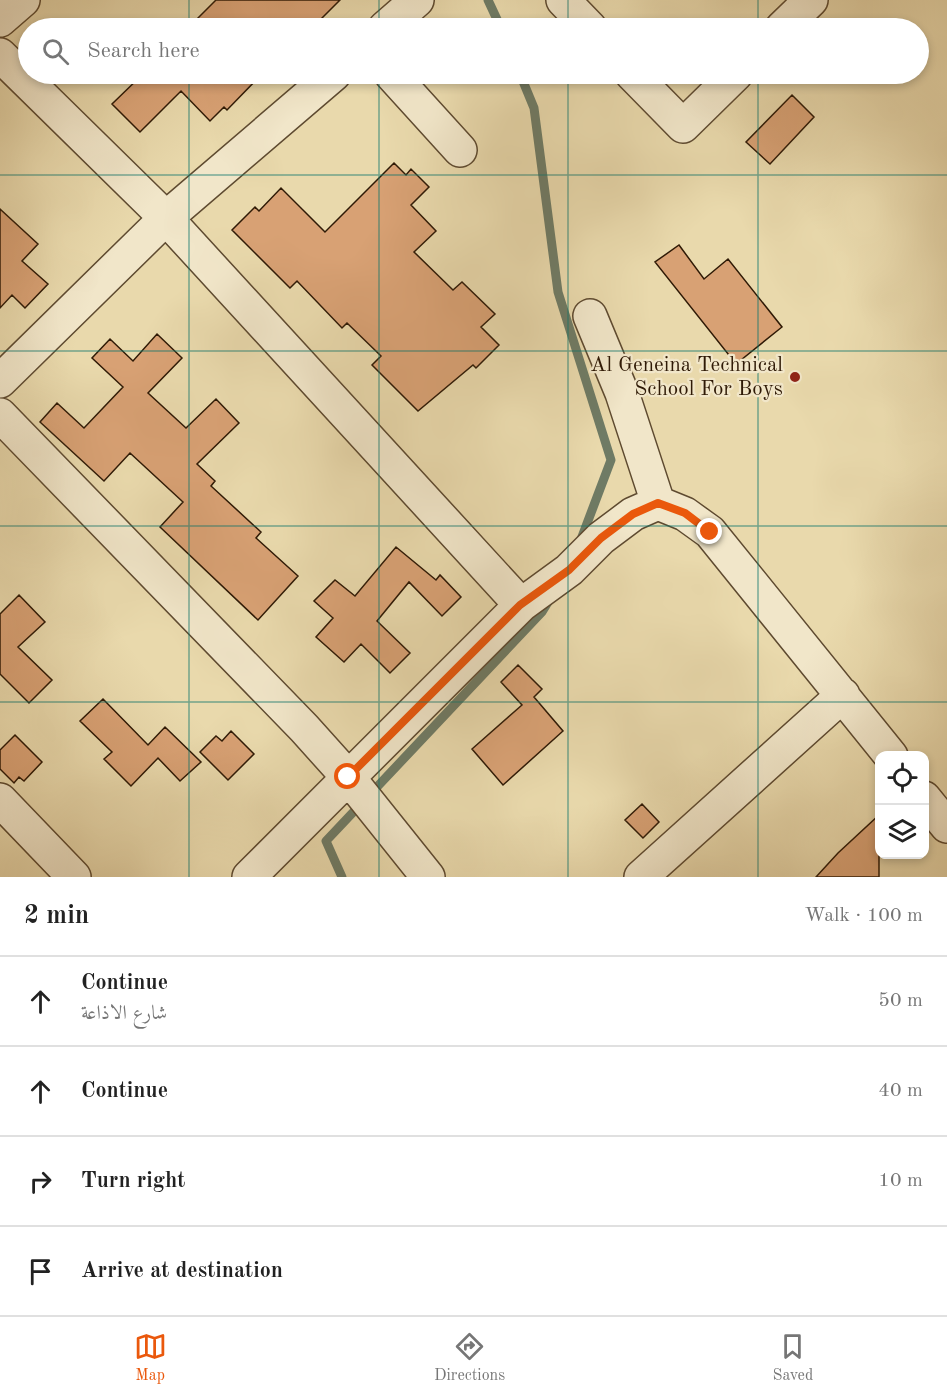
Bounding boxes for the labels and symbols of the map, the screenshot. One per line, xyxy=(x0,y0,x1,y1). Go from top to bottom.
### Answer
place label: Al Geneina Technical School For Boys xyxy=(590,355,783,400)
marker: Al Geneina Technical School For Boys xyxy=(788,370,802,384)
route end xyxy=(696,518,722,544)
route start xyxy=(334,763,360,789)

